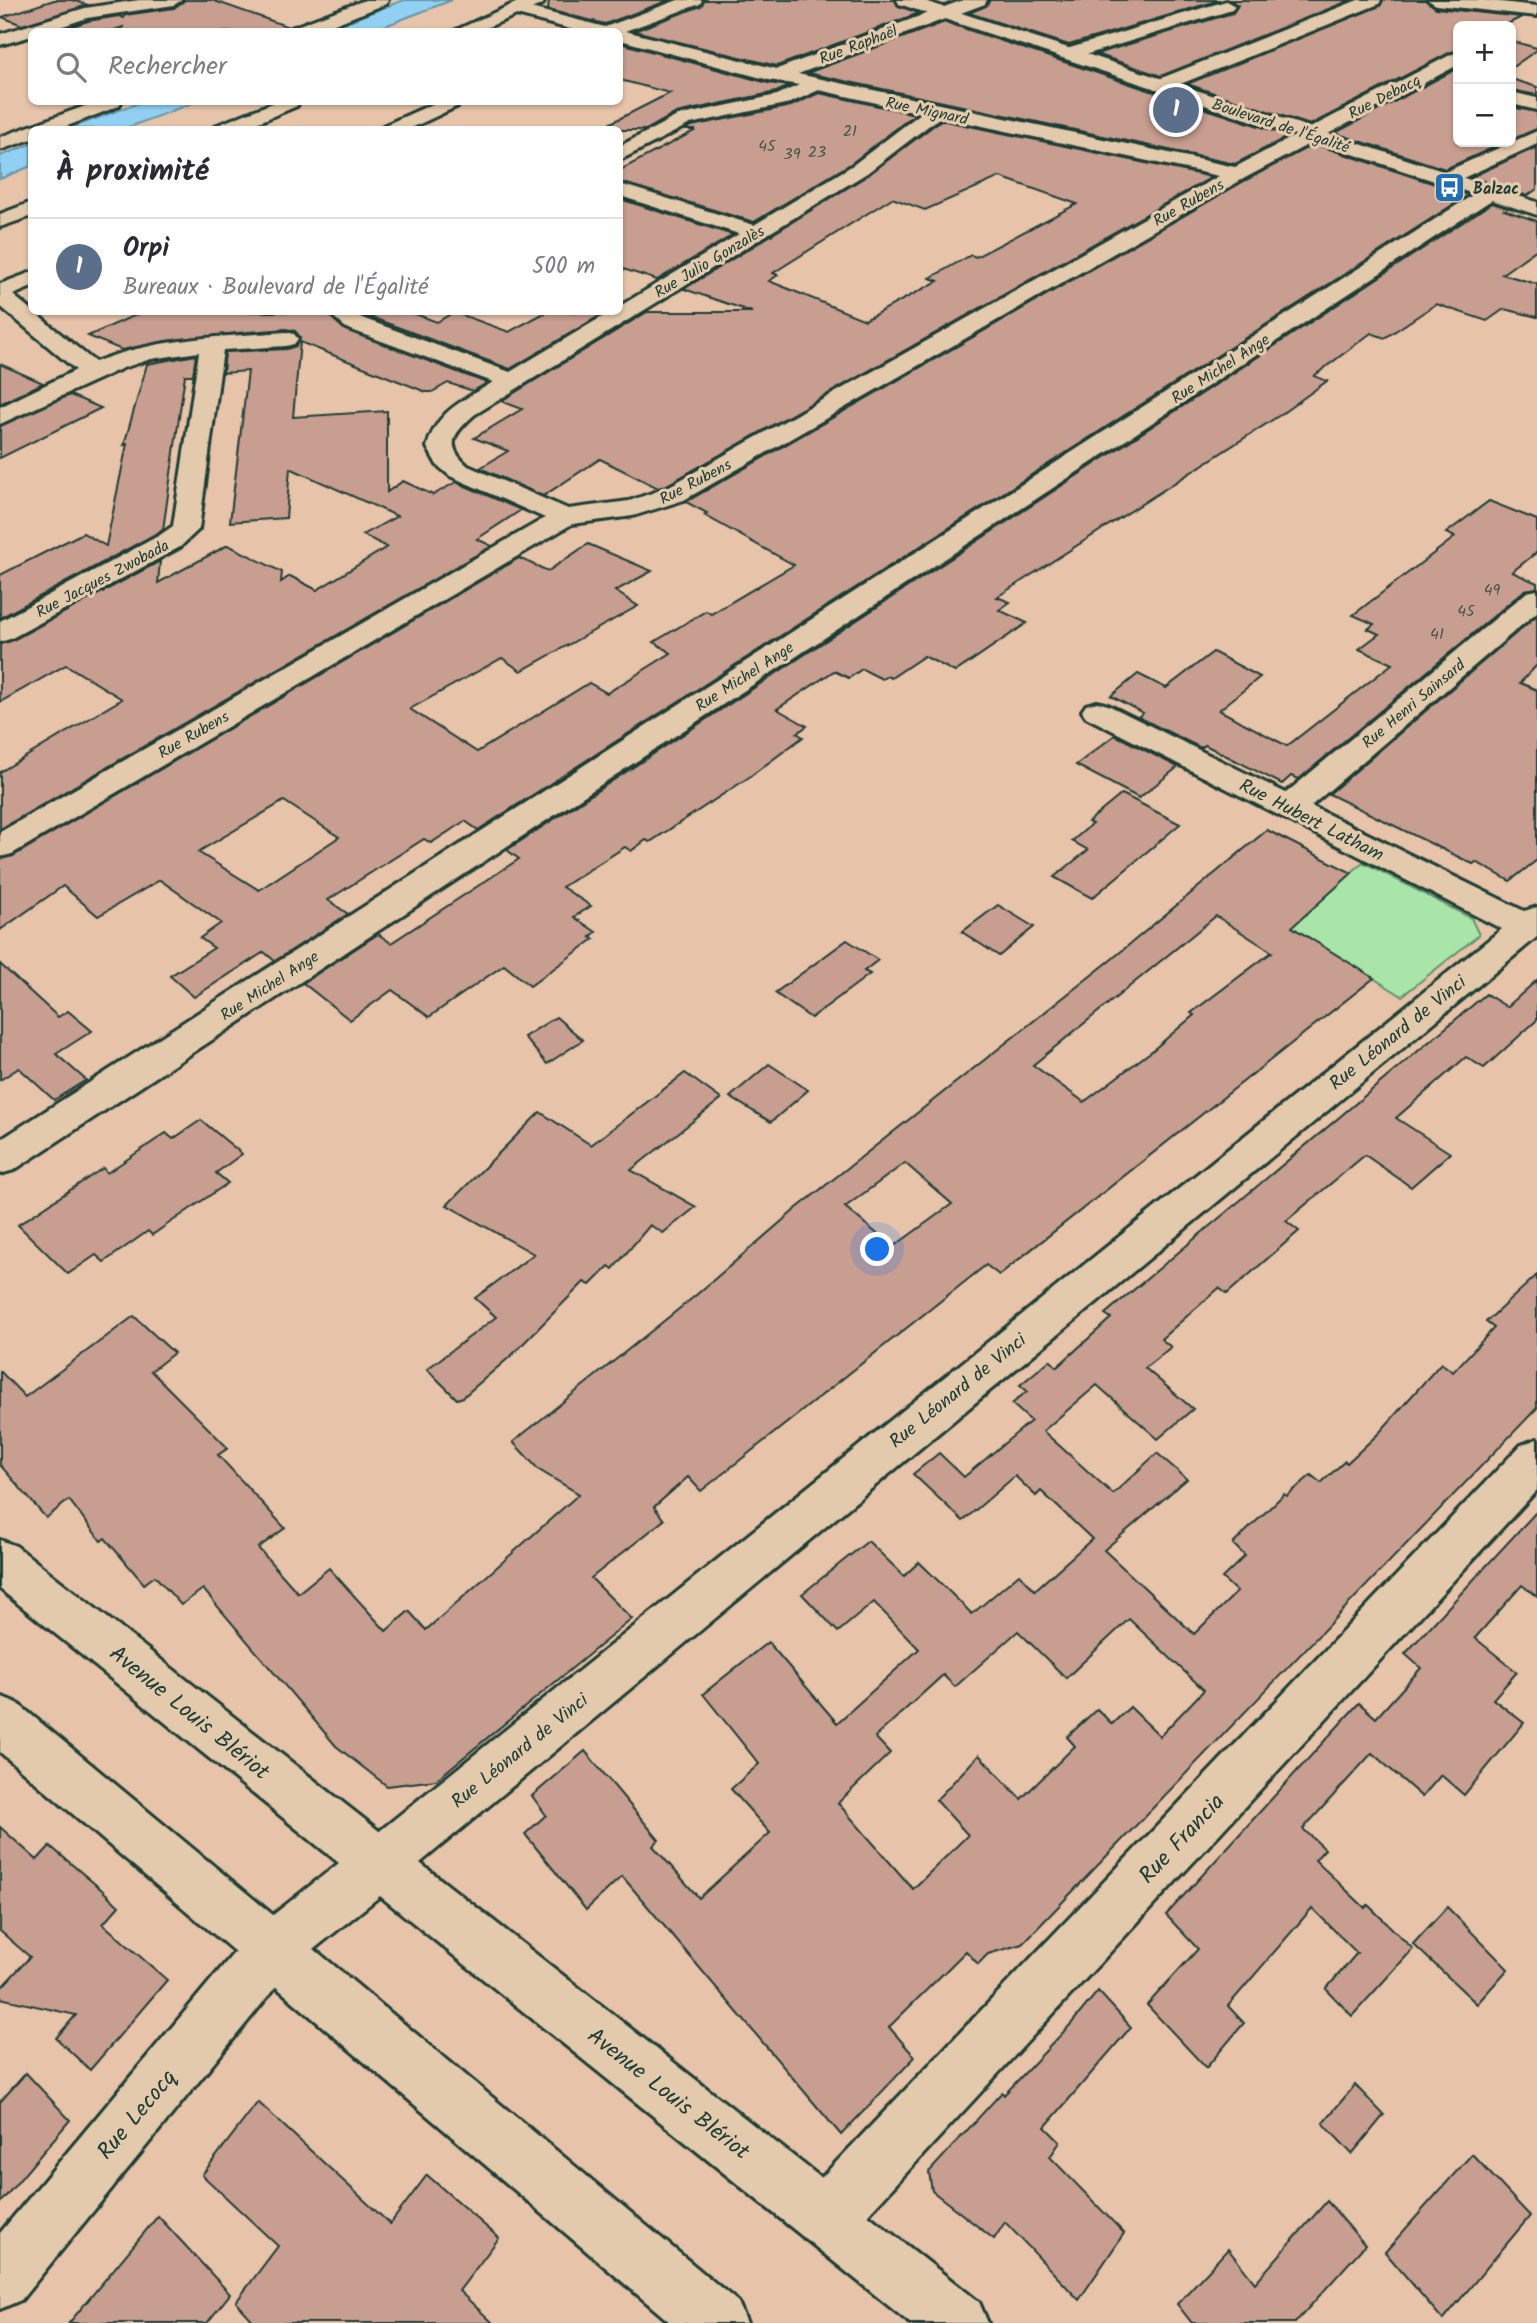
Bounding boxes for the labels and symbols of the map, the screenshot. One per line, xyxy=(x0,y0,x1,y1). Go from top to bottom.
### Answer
street label: Rue Raphaël xyxy=(816,19,901,72)
street label: Rue Debacq xyxy=(1344,68,1425,126)
pin: 1 xyxy=(1153,84,1199,136)
street label: Rue Mignard xyxy=(883,91,971,133)
street label: Boulevard de l'Égalité xyxy=(1208,92,1354,161)
house number: 21 xyxy=(843,119,857,144)
house number: 45 xyxy=(758,134,777,159)
house number: 23 xyxy=(808,140,826,165)
house number: 39 xyxy=(784,142,801,167)
bus stop icon: Balzac xyxy=(1433,171,1467,205)
street label: Rue Rubens xyxy=(1148,173,1229,234)
place label: Balzac xyxy=(1473,177,1519,202)
street label: Rue Julio Gonzalès xyxy=(650,219,770,305)
street label: Rue Michel Ange xyxy=(1166,328,1275,411)
street label: Rue Rubens xyxy=(655,453,736,512)
street label: Rue Jacques Zwobada xyxy=(32,534,174,625)
house number: 49 xyxy=(1484,578,1501,603)
house number: 45 xyxy=(1457,599,1476,624)
house number: 41 xyxy=(1430,622,1444,647)
street label: Rue Michel Ange xyxy=(690,636,799,719)
street label: Rue Henri Sainsard xyxy=(1357,653,1472,755)
street label: Rue Rubens xyxy=(153,705,234,766)
street label: Rue Hubert Latham xyxy=(1233,771,1389,870)
street label: Rue Michel Ange xyxy=(215,945,324,1028)
street label: Rue Léonard de Vinci xyxy=(1323,968,1475,1099)
your location xyxy=(860,1232,894,1266)
street label: Rue Léonard de Vinci xyxy=(883,1326,1035,1457)
street label: Avenue Louis Blériot xyxy=(100,1637,278,1791)
street label: Rue Léonard de Vinci xyxy=(445,1686,597,1817)
street label: Rue Francia xyxy=(1131,1786,1234,1893)
street label: Avenue Louis Blériot xyxy=(579,2019,758,2170)
street label: Rue Lecocq xyxy=(89,2062,186,2169)

